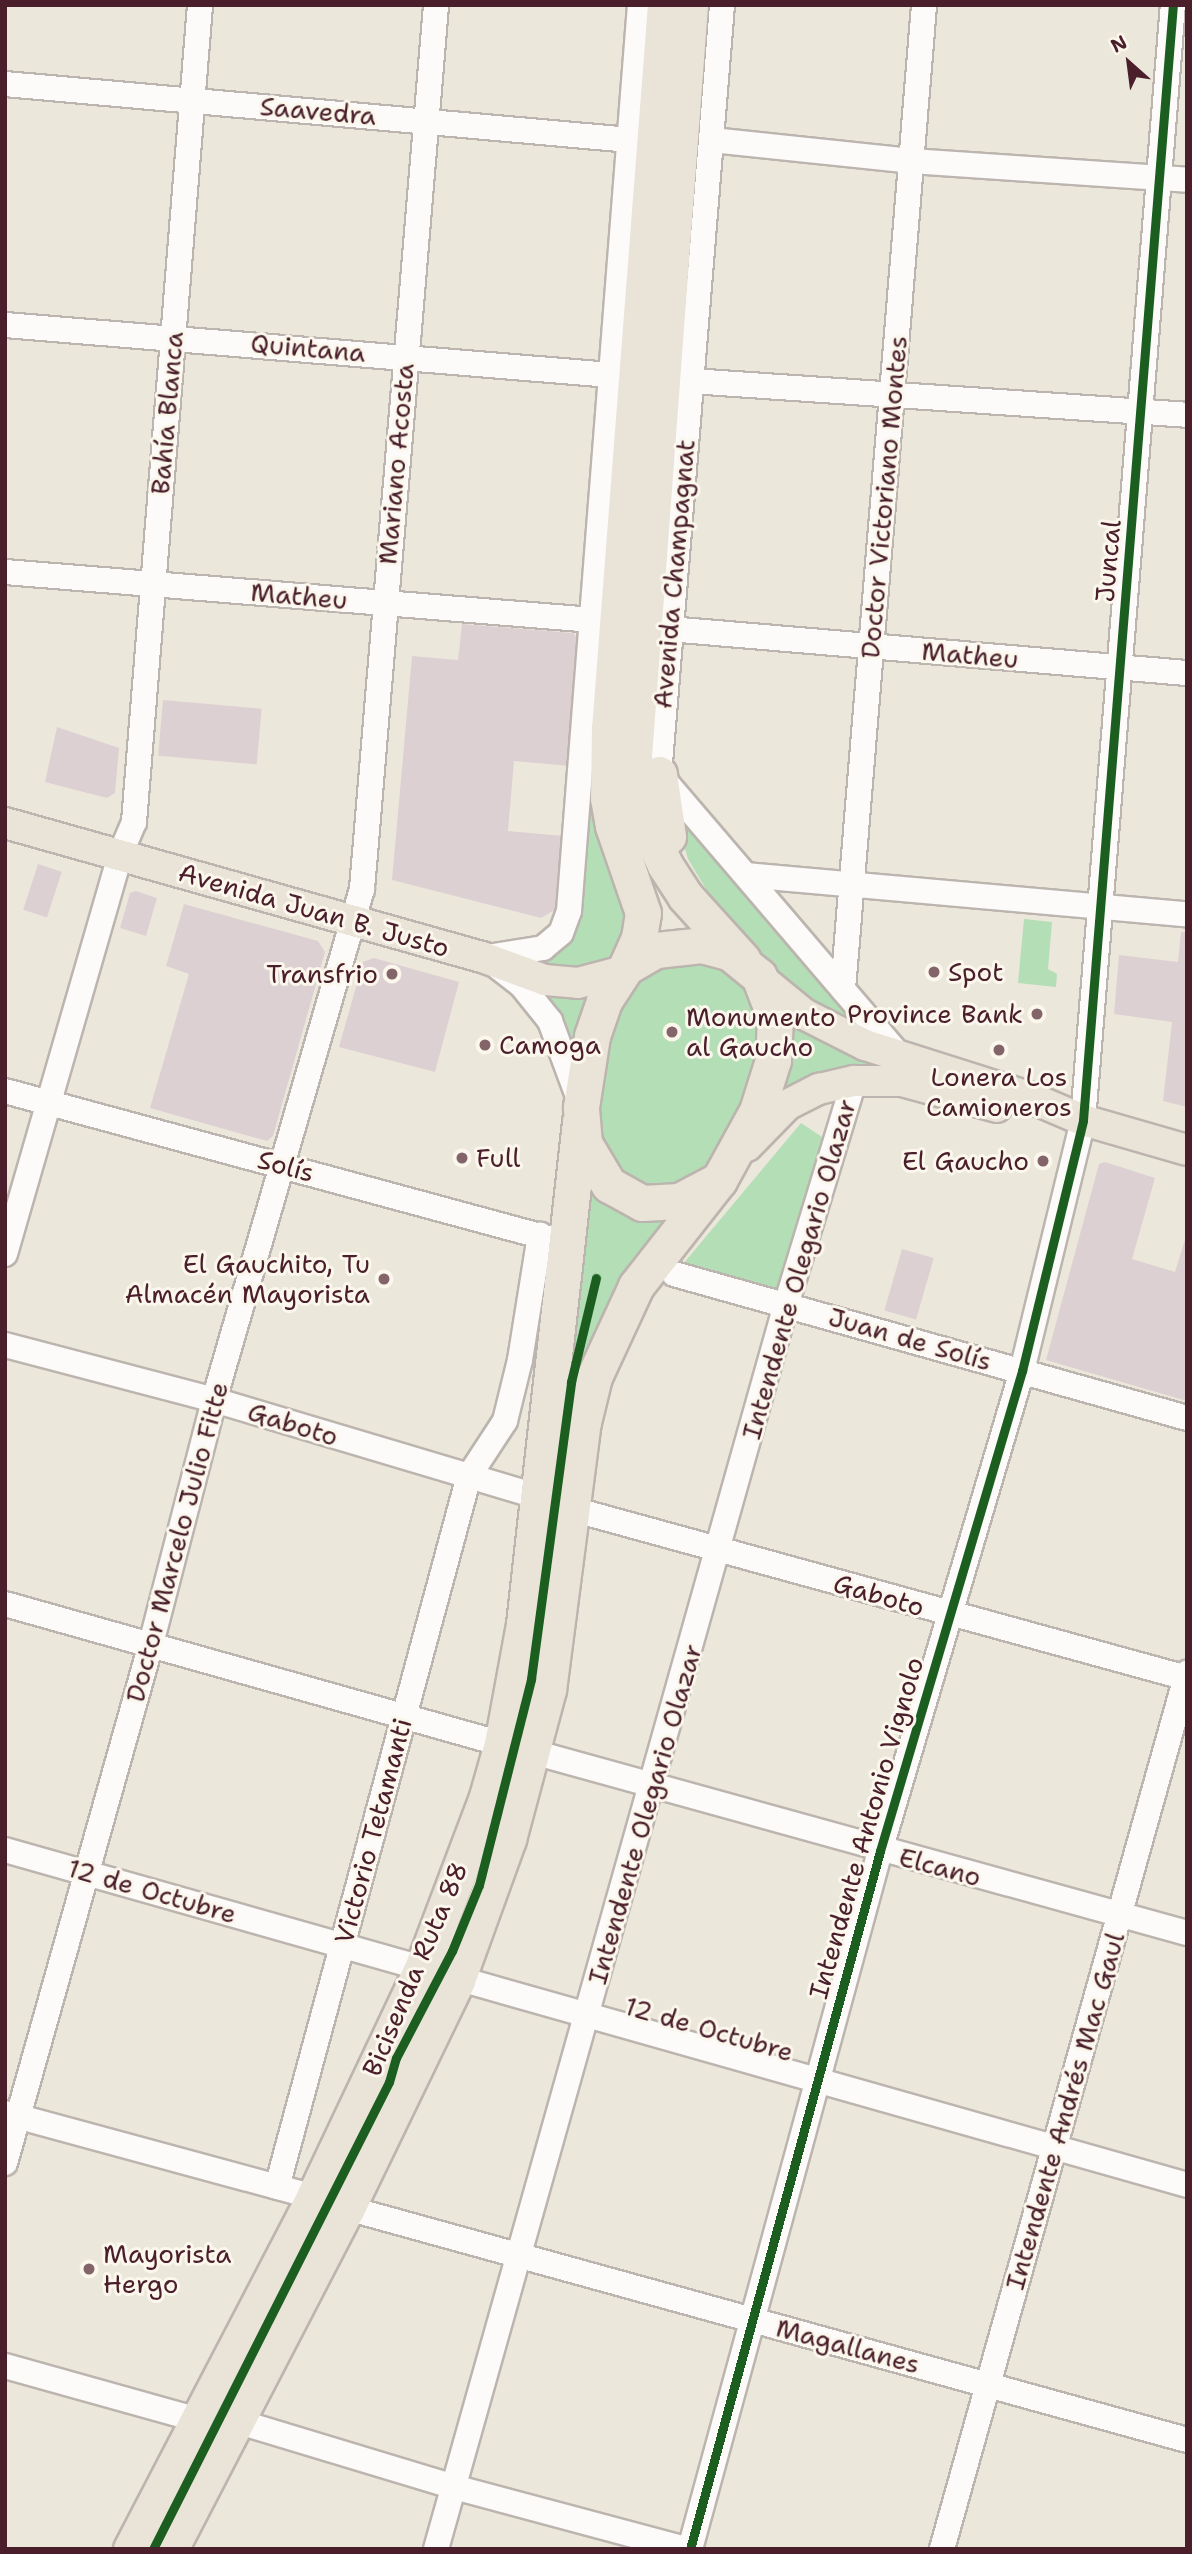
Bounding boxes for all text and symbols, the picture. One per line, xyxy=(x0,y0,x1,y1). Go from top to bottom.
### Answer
north arrow xyxy=(1094,28,1164,98)
text: N xyxy=(1106,29,1131,59)
street label: Saavedra xyxy=(259,90,377,132)
street label: Quintana xyxy=(249,327,367,369)
street label: Bahía Blanca xyxy=(144,330,190,496)
street label: Doctor Victoriano Montes xyxy=(854,334,914,660)
street label: Mariano Acosta xyxy=(372,362,420,566)
street label: Avenida Champagnat xyxy=(647,438,701,710)
street label: Juncal xyxy=(1089,518,1127,604)
street label: Matheu xyxy=(249,576,349,616)
street label: Matheu xyxy=(920,635,1020,675)
street label: Avenida Juan B. Justo xyxy=(175,856,453,964)
place label: Spot xyxy=(948,956,1004,988)
place label: Transfrio xyxy=(266,958,378,990)
marker: Spot xyxy=(926,964,942,980)
marker: Transfrio xyxy=(384,966,400,982)
place label: Province Bank xyxy=(847,998,1023,1030)
place label: Monumento al Gaucho xyxy=(686,1001,836,1062)
marker: Province Bank xyxy=(1029,1006,1045,1022)
marker: Monumento al Gaucho xyxy=(664,1024,680,1040)
place label: Camoga xyxy=(499,1029,601,1061)
marker: Camoga xyxy=(477,1037,493,1053)
marker: Lonera Los Camioneros xyxy=(991,1042,1007,1058)
place label: Lonera Los Camioneros xyxy=(926,1061,1072,1122)
street label: Intendente Olegario Olazar xyxy=(735,1095,863,1443)
place label: Full xyxy=(476,1142,520,1174)
street label: Solís xyxy=(254,1144,318,1188)
place label: El Gaucho xyxy=(902,1145,1029,1177)
marker: Full xyxy=(454,1150,470,1166)
marker: El Gaucho xyxy=(1035,1153,1051,1169)
place label: El Gauchito, Tu Almacén Mayorista xyxy=(125,1248,370,1310)
marker: El Gauchito, Tu Almacén Mayorista xyxy=(376,1271,392,1287)
street label: Juan de Solís xyxy=(825,1301,995,1377)
street label: Doctor Marcelo Julio Fitte xyxy=(119,1378,235,1706)
street label: Gaboto xyxy=(244,1396,342,1452)
street label: Gaboto xyxy=(830,1567,928,1623)
street label: Intendente Olegario Olazar xyxy=(581,1640,709,1988)
street label: Intendente Antonio Vignolo xyxy=(802,1654,930,2002)
street label: Victorio Tetamanti xyxy=(328,1715,418,1947)
street label: Elcano xyxy=(895,1841,985,1893)
street label: 12 de Octubre xyxy=(64,1852,240,1930)
street label: Bicisenda Ruta 88 xyxy=(356,1857,474,2081)
street label: Intendente Andrés Mac Gaul xyxy=(999,1929,1131,2293)
street label: 12 de Octubre xyxy=(621,1990,797,2068)
place label: Mayorista Hergo xyxy=(103,2238,231,2300)
marker: Mayorista Hergo xyxy=(81,2261,97,2277)
street label: Magallanes xyxy=(773,2312,923,2380)

